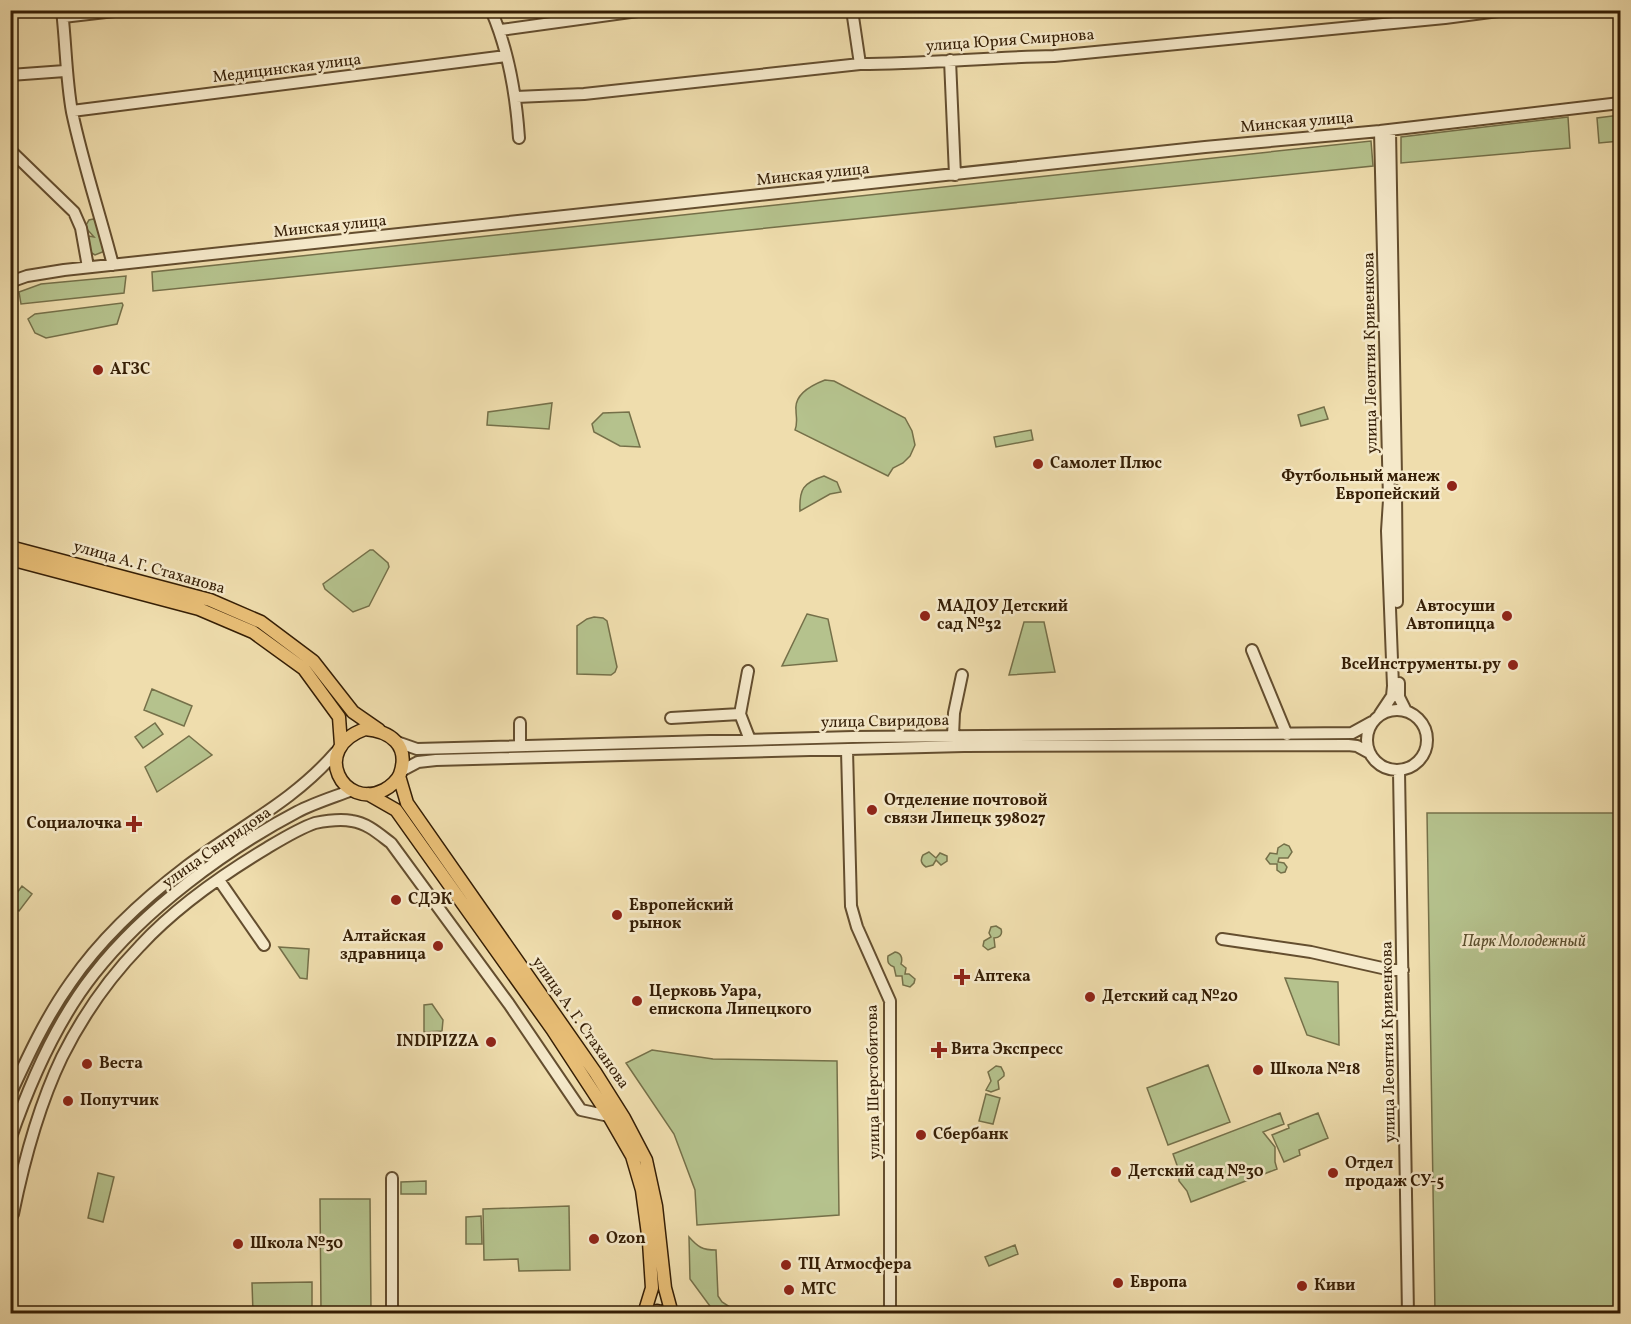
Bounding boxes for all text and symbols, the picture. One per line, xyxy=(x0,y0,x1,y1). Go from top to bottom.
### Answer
street label: улица Юрия Смирнова xyxy=(925,24,1095,58)
street label: Медицинская улица xyxy=(211,49,363,89)
street label: Минская улица xyxy=(1239,107,1355,139)
street label: Минская улица xyxy=(755,158,871,192)
street label: Минская улица xyxy=(272,210,388,244)
street label: улица Леонтия Кривенкова xyxy=(1358,252,1384,454)
place label: АГЗС xyxy=(110,359,150,381)
marker: АГЗС xyxy=(91,363,105,377)
place label: Самолет Плюс xyxy=(1050,453,1162,475)
marker: Самолет Плюс xyxy=(1031,457,1045,471)
place label: Футбольный манеж Европейский xyxy=(1281,466,1440,506)
marker: Футбольный манеж Европейский xyxy=(1445,479,1459,493)
street label: улица А. Г. Стаханова xyxy=(71,536,228,600)
place label: МАДОУ Детский сад №32 xyxy=(937,596,1068,636)
place label: Автосуши Автопицца xyxy=(1406,596,1495,636)
marker: МАДОУ Детский сад №32 xyxy=(918,609,932,623)
marker: Автосуши Автопицца xyxy=(1500,609,1514,623)
place label: ВсеИнструменты.ру xyxy=(1341,654,1501,676)
marker: ВсеИнструменты.ру xyxy=(1506,658,1520,672)
street label: улица Свиридова xyxy=(821,710,950,734)
place label: Отделение почтовой связи Липецк 398027 xyxy=(884,790,1047,830)
street label: улица Свиридова xyxy=(158,802,276,894)
marker: Отделение почтовой связи Липецк 398027 xyxy=(865,803,879,817)
place label: Социалочка xyxy=(27,813,122,835)
marker: Социалочка xyxy=(127,817,141,831)
place label: СДЭК xyxy=(408,889,452,911)
marker: СДЭК xyxy=(389,893,403,907)
place label: Европейский рынок xyxy=(629,895,734,935)
marker: Европейский рынок xyxy=(610,908,624,922)
place label: Алтайская здравница xyxy=(340,926,426,966)
park label: Парк Молодежный xyxy=(1462,931,1586,953)
marker: Алтайская здравница xyxy=(431,939,445,953)
street label: улица Леонтия Кривенкова xyxy=(1376,941,1402,1143)
street label: улица А. Г. Стаханова xyxy=(526,952,634,1094)
place label: Аптека xyxy=(974,966,1031,988)
marker: Аптека xyxy=(955,970,969,984)
place label: Церковь Уара, епископа Липецкого xyxy=(649,981,812,1021)
place label: Детский сад №20 xyxy=(1102,986,1238,1008)
marker: Детский сад №20 xyxy=(1083,990,1097,1004)
marker: Церковь Уара, епископа Липецкого xyxy=(630,994,644,1008)
street label: улица Шерстобитова xyxy=(862,1004,886,1160)
place label: INDIPIZZA xyxy=(396,1031,480,1053)
marker: INDIPIZZA xyxy=(484,1035,498,1049)
place label: Вита Экспресс xyxy=(951,1039,1064,1061)
marker: Вита Экспресс xyxy=(932,1043,946,1057)
place label: Веста xyxy=(99,1053,143,1075)
marker: Веста xyxy=(80,1057,94,1071)
place label: Школа №18 xyxy=(1270,1059,1361,1081)
marker: Школа №18 xyxy=(1251,1063,1265,1077)
place label: Попутчик xyxy=(80,1090,159,1112)
marker: Попутчик xyxy=(61,1094,75,1108)
place label: Сбербанк xyxy=(933,1124,1009,1146)
marker: Сбербанк xyxy=(914,1128,928,1142)
place label: Отдел продаж СУ-5 xyxy=(1345,1153,1444,1193)
place label: Детский сад №30 xyxy=(1128,1161,1264,1183)
marker: Детский сад №30 xyxy=(1109,1165,1123,1179)
marker: Отдел продаж СУ-5 xyxy=(1326,1166,1340,1180)
place label: Ozon xyxy=(606,1228,646,1250)
marker: Ozon xyxy=(587,1232,601,1246)
place label: Школа №30 xyxy=(250,1233,343,1255)
marker: Школа №30 xyxy=(231,1237,245,1251)
place label: ТЦ Атмосфера xyxy=(798,1254,912,1276)
marker: ТЦ Атмосфера xyxy=(779,1258,793,1272)
place label: Европа xyxy=(1130,1272,1188,1294)
place label: Киви xyxy=(1314,1275,1355,1297)
marker: Европа xyxy=(1111,1276,1125,1290)
place label: МТС xyxy=(801,1279,836,1301)
marker: Киви xyxy=(1295,1279,1309,1293)
marker: МТС xyxy=(782,1283,796,1297)

